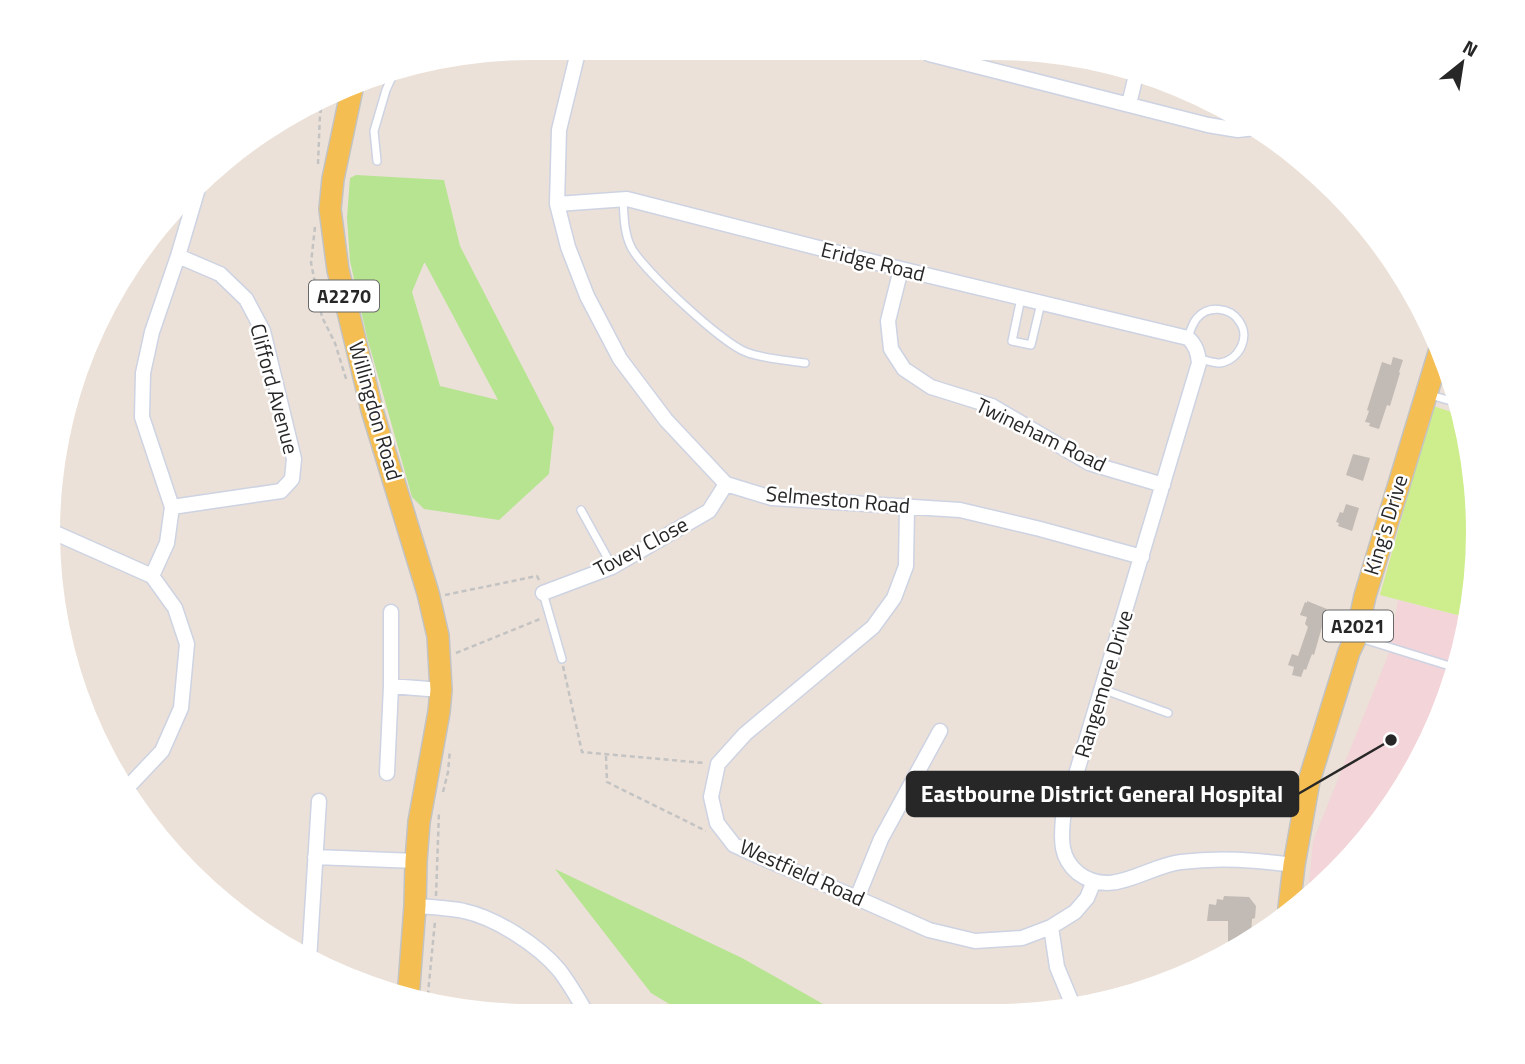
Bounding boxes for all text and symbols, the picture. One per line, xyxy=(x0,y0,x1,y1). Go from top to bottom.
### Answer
north arrow xyxy=(1427,28,1497,98)
text: N xyxy=(1458,32,1484,64)
street label: Eridge Road xyxy=(818,233,929,289)
road number: A2270 xyxy=(309,280,379,312)
street label: Clifford Avenue xyxy=(242,320,308,458)
street label: Willingdon Road xyxy=(341,338,411,484)
street label: Twineham Road xyxy=(971,389,1112,480)
street label: King's Drive xyxy=(1355,471,1415,579)
street label: Selmeston Road xyxy=(765,477,912,521)
street label: Tovey Close xyxy=(588,508,693,584)
street label: Rangemore Drive xyxy=(1065,606,1141,762)
road number: A2021 xyxy=(1323,610,1393,642)
callout: Eastbourne District General Hospital xyxy=(907,772,1298,816)
text: Eastbourne District General Hospital xyxy=(921,776,1283,811)
street label: Westfield Road xyxy=(735,830,870,914)

